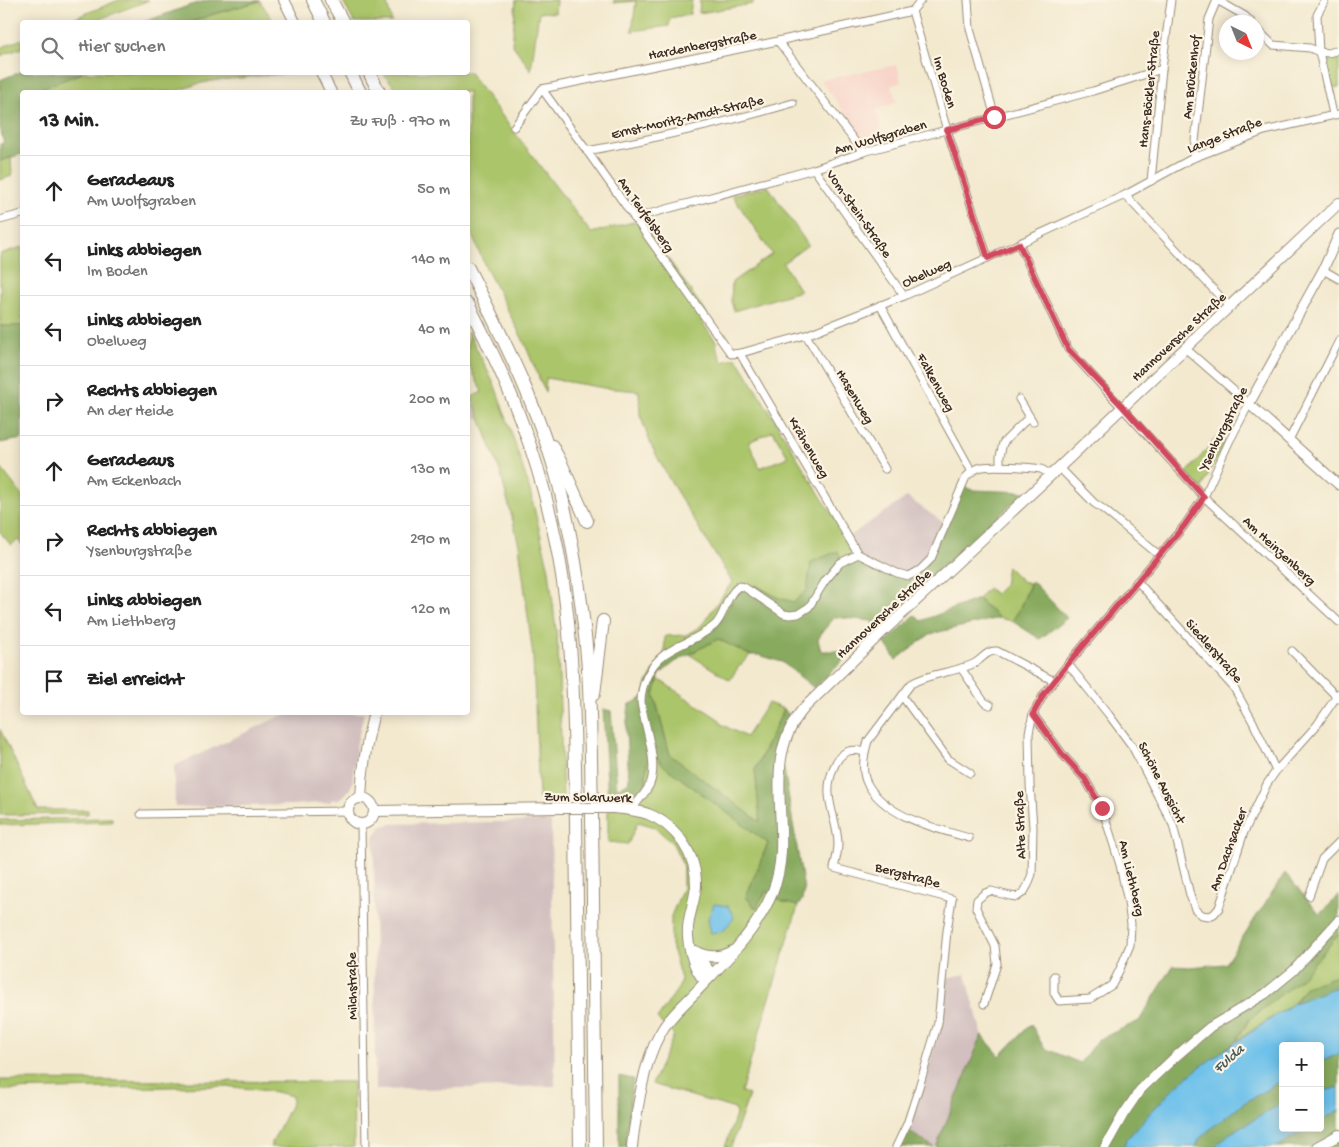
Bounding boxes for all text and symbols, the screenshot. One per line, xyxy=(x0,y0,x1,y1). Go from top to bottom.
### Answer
north arrow xyxy=(1219,15,1264,60)
search box xyxy=(20,20,470,75)
street label: Hardenbergstraße xyxy=(647,27,759,65)
street label: Hans-Böckler-Straße xyxy=(1136,29,1165,149)
street label: Am Brückenhof xyxy=(1180,33,1206,120)
icon: search xyxy=(38,34,66,62)
text: Hier suchen xyxy=(78,36,165,59)
street label: Im Boden xyxy=(928,55,959,111)
street label: Ernst-Moritz-Arndt-Straße xyxy=(610,92,766,144)
route start xyxy=(983,106,1006,129)
text: 13 Min. xyxy=(40,110,100,135)
text: Zu Fuß · 970 m xyxy=(350,113,450,132)
street label: Lange Straße xyxy=(1185,114,1265,158)
street label: Am Wolfsgraben xyxy=(833,117,929,160)
street label: Vom-Stein-Straße xyxy=(821,166,895,262)
text: Geradeaus xyxy=(87,170,173,193)
street label: Am Teufelsberg xyxy=(613,175,677,256)
icon: ahead xyxy=(40,177,68,205)
text: 50 m xyxy=(417,181,450,200)
text: Am Wolfsgraben xyxy=(87,193,196,212)
text: Links abbiegen xyxy=(87,240,201,263)
icon: left xyxy=(40,247,68,275)
text: 140 m xyxy=(412,251,450,270)
street label: Obelweg xyxy=(900,256,954,293)
text: Im Boden xyxy=(87,263,148,282)
street label: Hannoversche Straße xyxy=(1129,289,1231,386)
text: Links abbiegen xyxy=(87,310,201,333)
icon: left xyxy=(40,317,68,345)
text: 40 m xyxy=(418,321,450,340)
text: Obelweg xyxy=(87,333,147,352)
street label: Falkenweg xyxy=(911,350,958,415)
street label: Hasenweg xyxy=(831,367,877,428)
text: Rechts abbiegen xyxy=(87,380,217,403)
street label: Ysenburgstraße xyxy=(1195,384,1253,476)
icon: right xyxy=(40,387,68,415)
text: 200 m xyxy=(409,391,450,410)
text: An der Heide xyxy=(87,403,173,422)
street label: Krähenweg xyxy=(784,415,832,482)
text: Geradeaus xyxy=(87,450,173,473)
icon: ahead xyxy=(40,457,68,485)
text: 130 m xyxy=(411,461,450,480)
text: Am Eckenbach xyxy=(87,473,181,492)
street label: Am Heinzenberg xyxy=(1238,514,1318,590)
text: Rechts abbiegen xyxy=(87,520,217,543)
icon: right xyxy=(40,527,68,555)
text: 290 m xyxy=(410,531,450,550)
text: Ysenburgstraße xyxy=(87,543,192,562)
street label: Hannoversche Straße xyxy=(834,566,936,663)
text: Links abbiegen xyxy=(87,590,201,613)
icon: left xyxy=(40,597,68,625)
text: 120 m xyxy=(411,601,450,620)
text: Am Liethberg xyxy=(87,613,176,632)
street label: Siedlerstraße xyxy=(1181,616,1246,688)
icon: arrive xyxy=(40,667,68,695)
text: Ziel erreicht xyxy=(87,669,184,692)
street label: Schöne Aussicht xyxy=(1133,739,1189,828)
street label: Zum Solarwerk xyxy=(544,789,634,808)
street label: Alte Straße xyxy=(1012,790,1031,859)
route end xyxy=(1091,797,1114,820)
street label: Am Dachsacker xyxy=(1207,805,1253,894)
street label: Am Liethberg xyxy=(1114,839,1148,918)
street label: Bergstraße xyxy=(872,859,942,893)
street label: Milchstraße xyxy=(344,951,363,1020)
water label: Fulda xyxy=(1210,1040,1250,1078)
map controls xyxy=(1279,1042,1324,1132)
button: + xyxy=(1279,1042,1324,1087)
button: − xyxy=(1279,1087,1324,1132)

